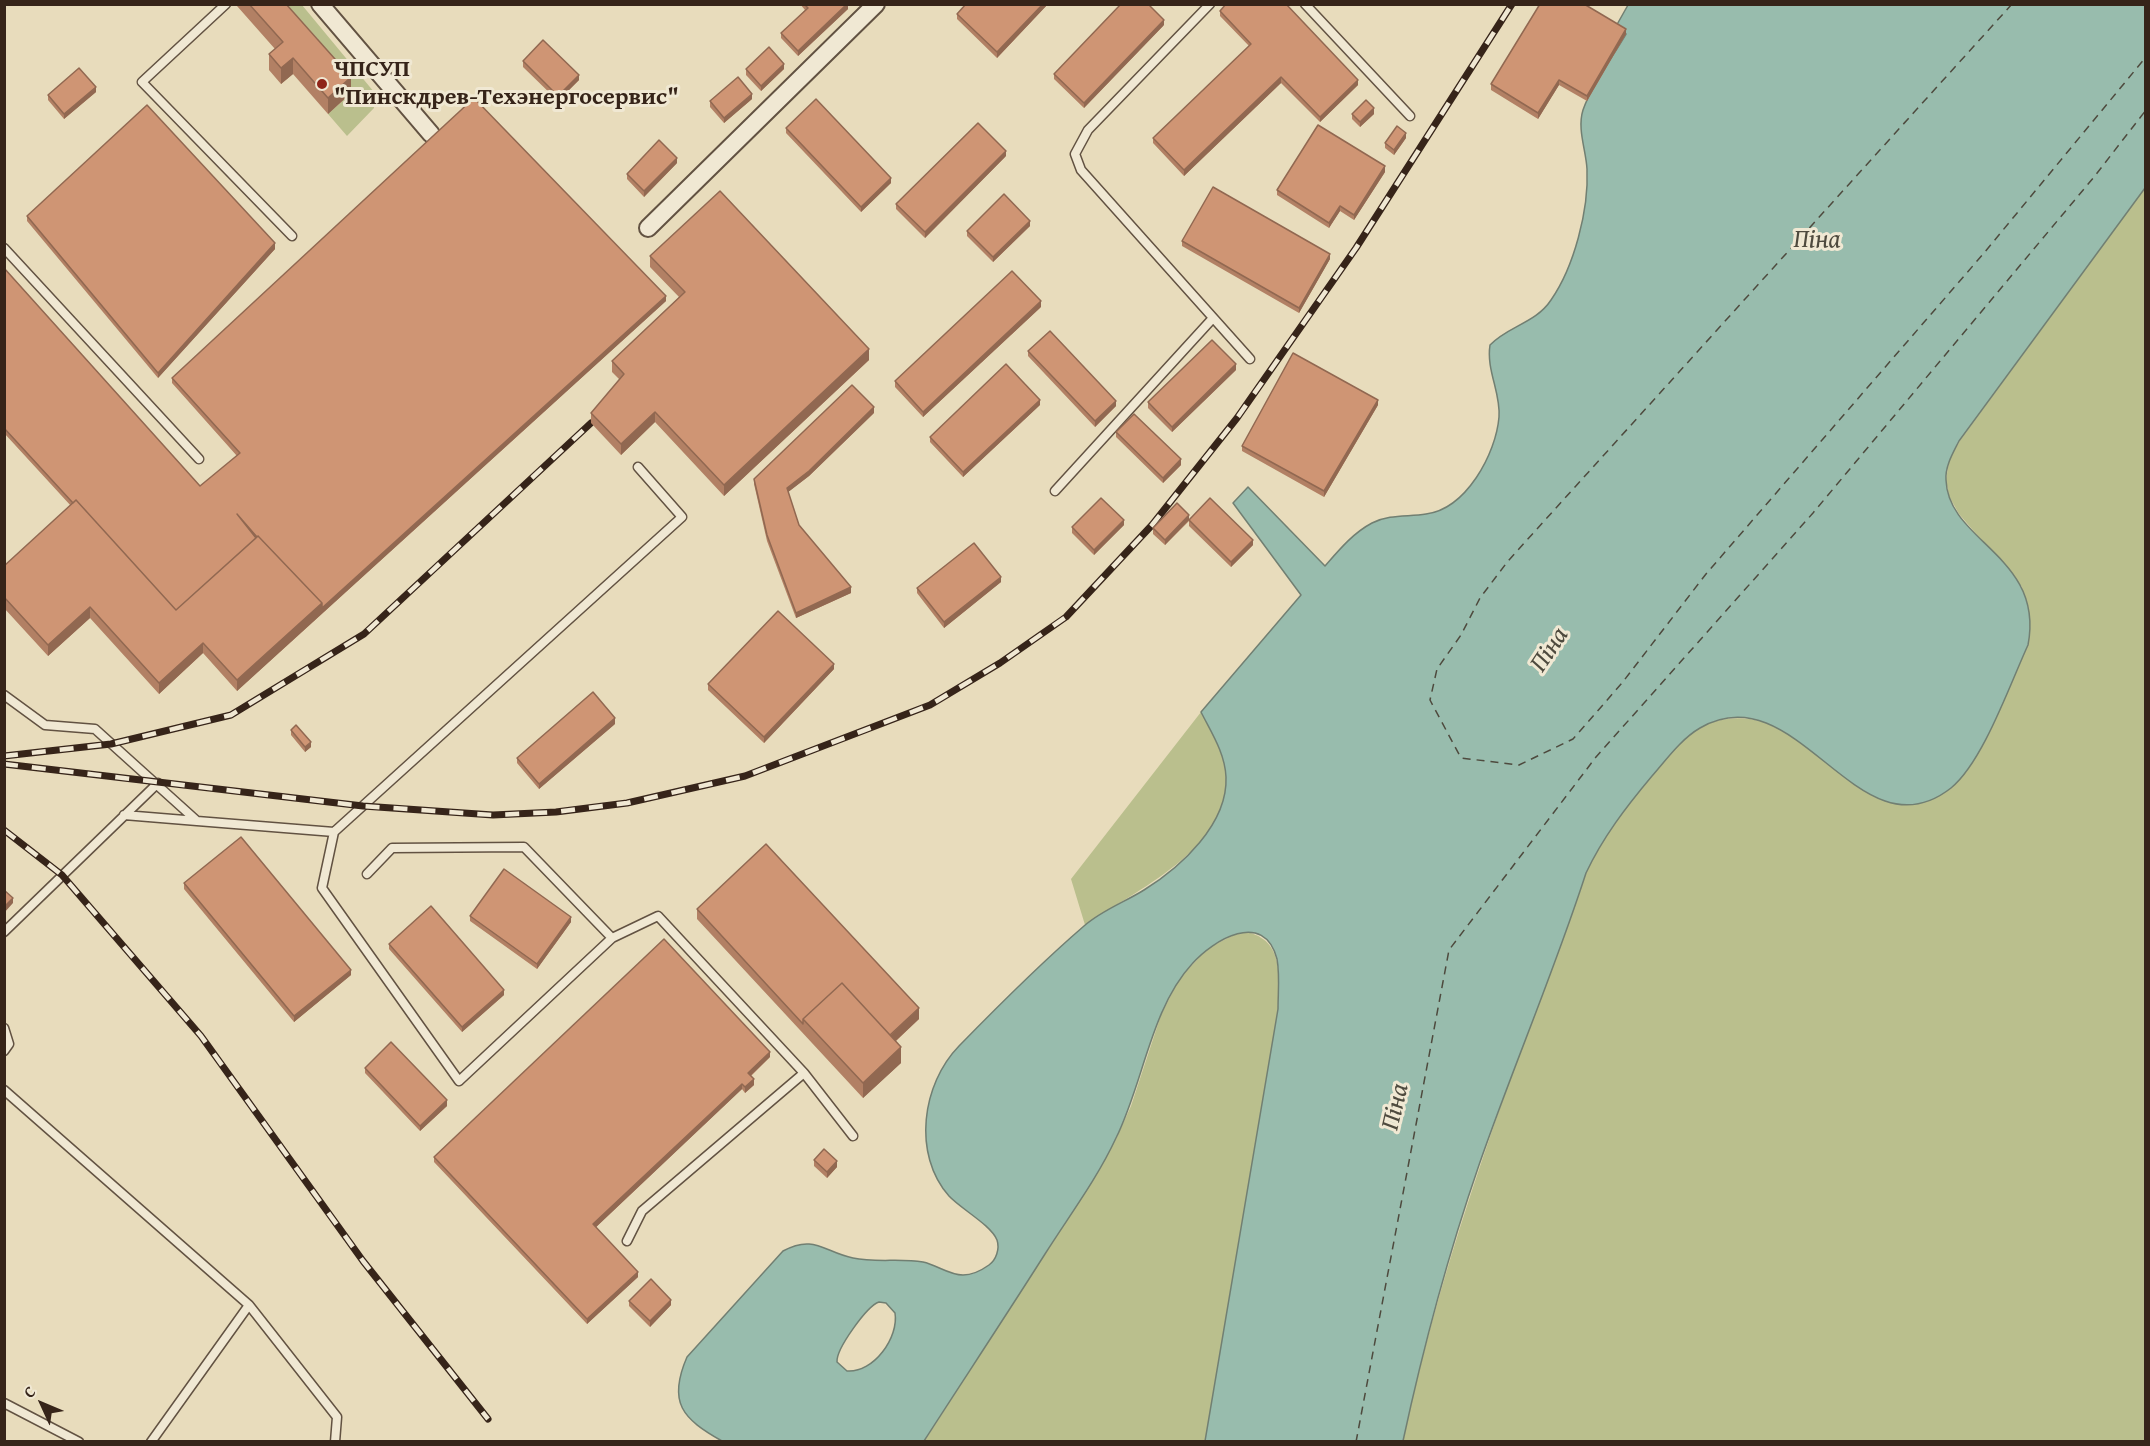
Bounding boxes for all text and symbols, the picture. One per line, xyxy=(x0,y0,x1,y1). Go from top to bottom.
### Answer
place label: ЧПСУП "Пинскдрев-Техэнергосервис" xyxy=(334,56,679,112)
marker: ЧПСУП "Пинскдрев-Техэнергосервис" xyxy=(315,77,329,91)
water label: Піна xyxy=(1793,224,1841,256)
water label: Піна xyxy=(1524,622,1576,678)
water label: Піна xyxy=(1376,1081,1416,1133)
north arrow xyxy=(12,1374,72,1434)
text: С xyxy=(17,1380,41,1403)

